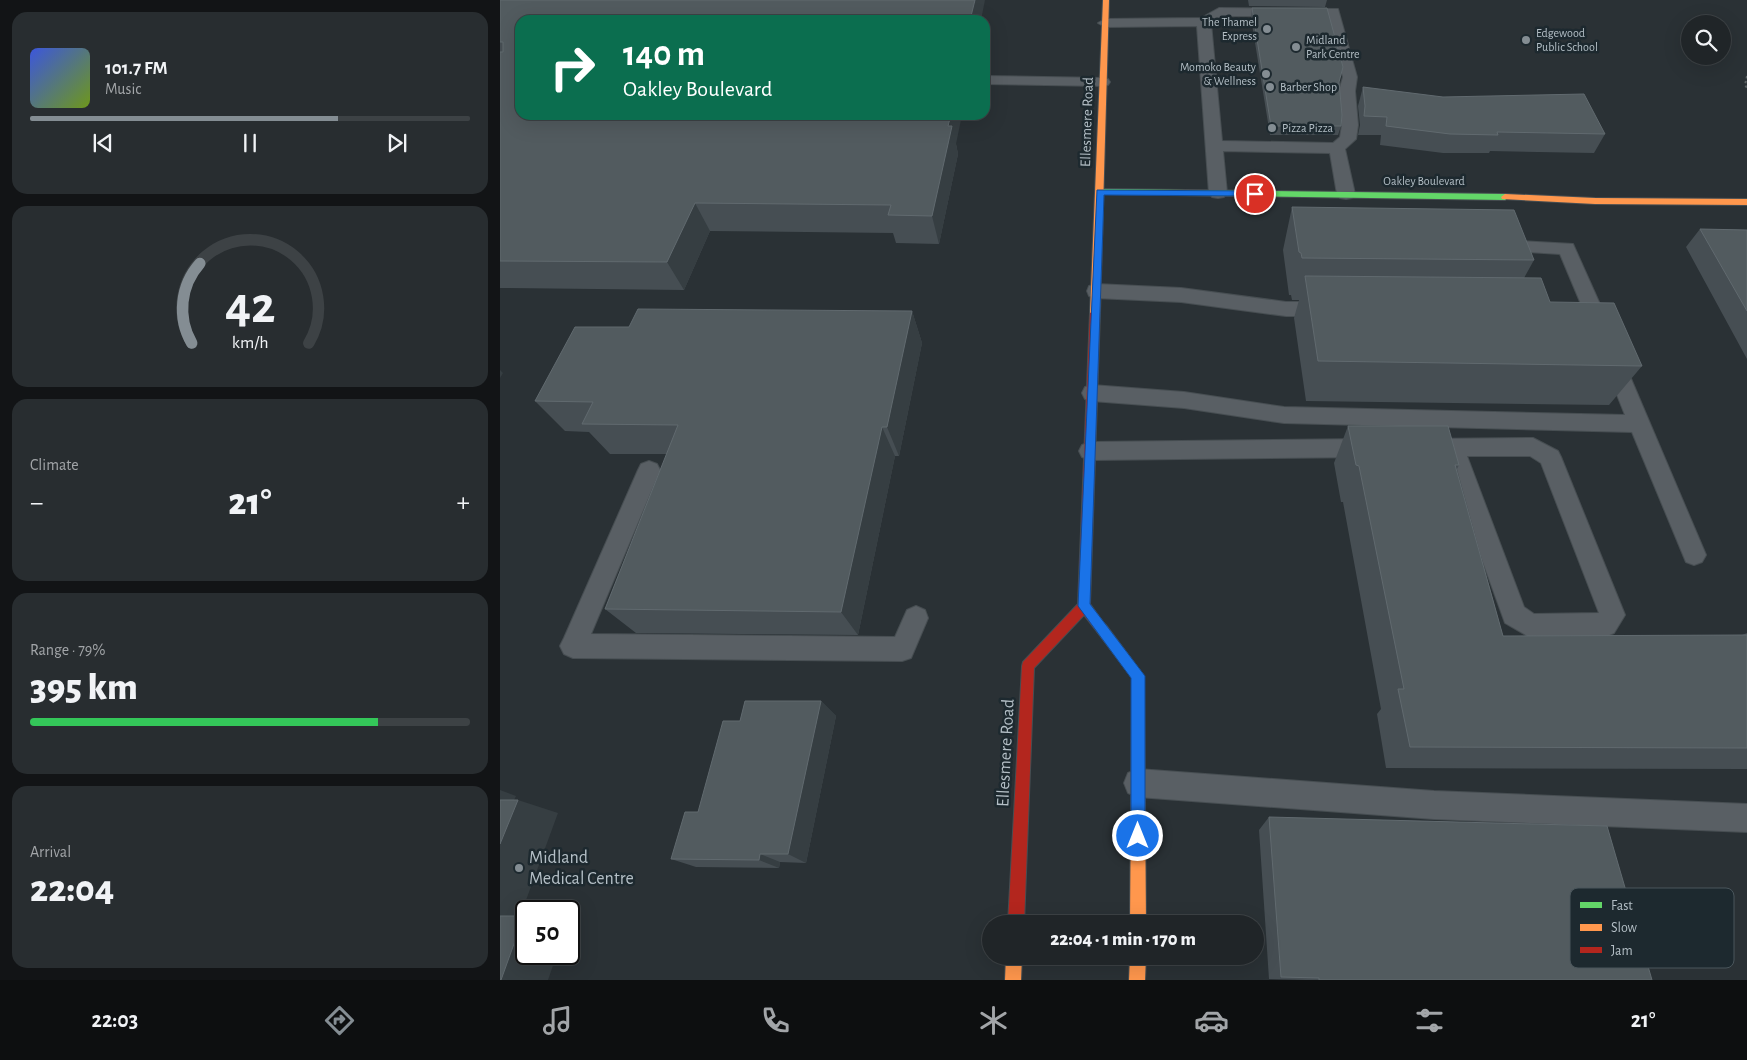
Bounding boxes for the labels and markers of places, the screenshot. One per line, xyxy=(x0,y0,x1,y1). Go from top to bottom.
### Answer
place label: The Thamel Express xyxy=(1202,16,1257,42)
marker: The Thamel Express xyxy=(1261,23,1273,35)
place label: Edgewood Public School xyxy=(1536,27,1598,53)
place label: Midland Park Centre xyxy=(1306,34,1360,60)
marker: Edgewood Public School xyxy=(1520,34,1532,46)
marker: Midland Park Centre xyxy=(1290,41,1302,53)
place label: Momoko Beauty & Wellness xyxy=(1180,61,1256,87)
marker: Momoko Beauty & Wellness xyxy=(1260,68,1272,80)
marker: Barber Shop xyxy=(1264,81,1276,93)
place label: Barber Shop xyxy=(1280,81,1337,93)
marker: Pizza Pizza xyxy=(1266,122,1278,134)
place label: Pizza Pizza xyxy=(1282,122,1334,134)
pin xyxy=(1234,173,1276,215)
place label: Midland Medical Centre xyxy=(529,849,634,888)
marker: Midland Medical Centre xyxy=(513,862,525,874)

